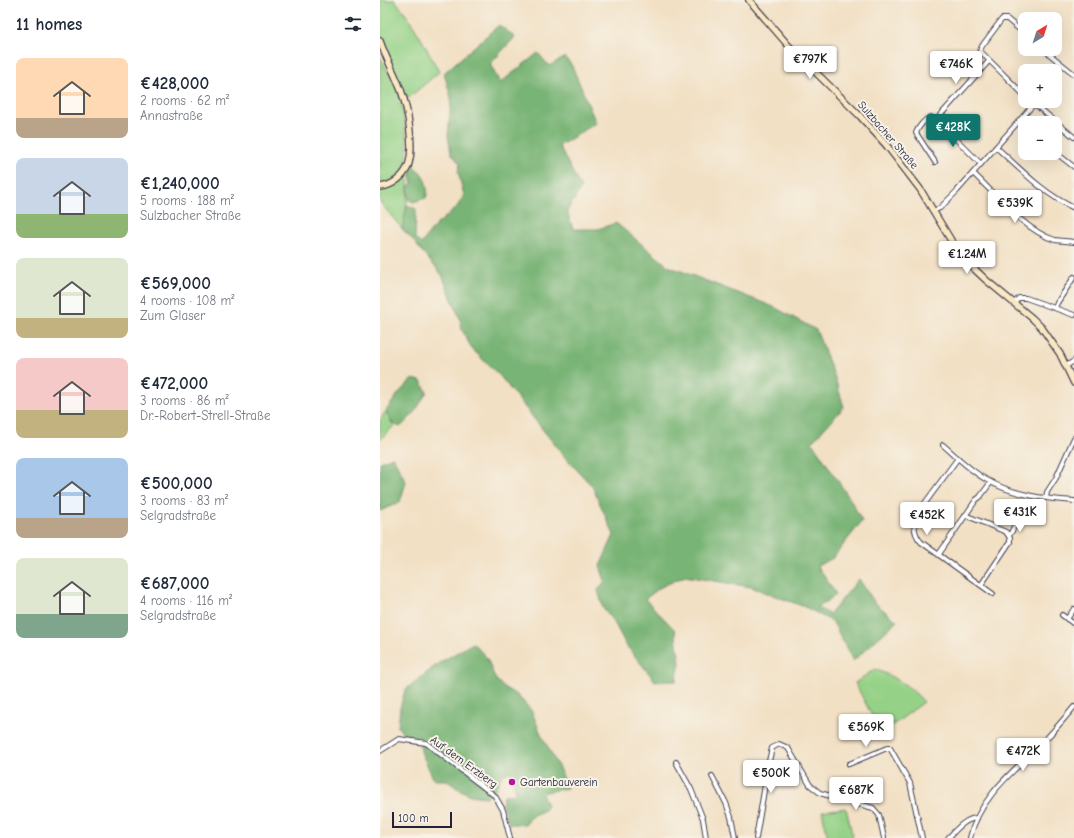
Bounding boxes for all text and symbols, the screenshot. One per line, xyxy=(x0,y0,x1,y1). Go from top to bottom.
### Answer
north arrow xyxy=(1018,12,1062,56)
map controls xyxy=(1018,12,1062,160)
icon: filters xyxy=(342,13,364,35)
text: 11 homes xyxy=(16,15,82,34)
pin: €797K xyxy=(782,46,838,80)
text: €797K xyxy=(793,51,827,66)
pin: €746K xyxy=(928,51,984,85)
text: €746K xyxy=(939,56,973,71)
button: + xyxy=(1018,64,1062,108)
icon: home xyxy=(48,74,96,122)
text: €428,000 xyxy=(140,74,209,93)
text: 2 rooms · 62 m² xyxy=(140,93,229,108)
street label: Sulzbacher Straße xyxy=(855,98,921,172)
text: Annastraße xyxy=(140,108,203,123)
pin: €428K xyxy=(925,114,981,148)
button: − xyxy=(1018,116,1062,160)
text: €428K xyxy=(935,119,971,134)
icon: home xyxy=(48,174,96,222)
text: €1,240,000 xyxy=(140,174,220,193)
pin: €539K xyxy=(987,190,1043,224)
text: 5 rooms · 188 m² xyxy=(140,193,234,208)
text: €539K xyxy=(997,195,1033,210)
text: Sulzbacher Straße xyxy=(140,208,241,223)
pin: €1.24M xyxy=(934,241,1000,275)
text: €1.24M xyxy=(947,246,987,261)
icon: home xyxy=(48,274,96,322)
text: €569,000 xyxy=(140,274,211,293)
text: 4 rooms · 108 m² xyxy=(140,293,235,308)
text: Zum Glaser xyxy=(140,308,205,323)
icon: home xyxy=(48,374,96,422)
text: €472,000 xyxy=(140,374,208,393)
text: 3 rooms · 86 m² xyxy=(140,393,229,408)
text: Dr.-Robert-Strell-Straße xyxy=(140,408,270,423)
icon: home xyxy=(48,474,96,522)
text: €500,000 xyxy=(140,474,213,493)
text: 3 rooms · 83 m² xyxy=(140,493,228,508)
pin: €431K xyxy=(992,499,1048,533)
pin: €452K xyxy=(899,502,955,536)
text: €431K xyxy=(1003,504,1037,519)
text: €452K xyxy=(909,507,945,522)
text: Selgradstraße xyxy=(140,508,216,523)
icon: home xyxy=(48,574,96,622)
text: €687,000 xyxy=(140,574,209,593)
text: 4 rooms · 116 m² xyxy=(140,593,232,608)
text: Selgradstraße xyxy=(140,608,216,623)
pin: €569K xyxy=(838,714,894,748)
text: €569K xyxy=(848,719,884,734)
street label: Auf dem Erzberg xyxy=(428,733,500,791)
pin: €472K xyxy=(995,738,1051,772)
text: €472K xyxy=(1006,743,1040,758)
pin: €500K xyxy=(743,760,799,794)
text: €500K xyxy=(752,765,790,780)
place label: Gartenbauverein xyxy=(520,776,598,789)
marker: Gartenbauverein xyxy=(507,777,517,787)
pin: €687K xyxy=(828,777,884,811)
text: €687K xyxy=(838,782,874,797)
scale bar xyxy=(392,810,452,829)
text: 100 m xyxy=(398,812,429,825)

